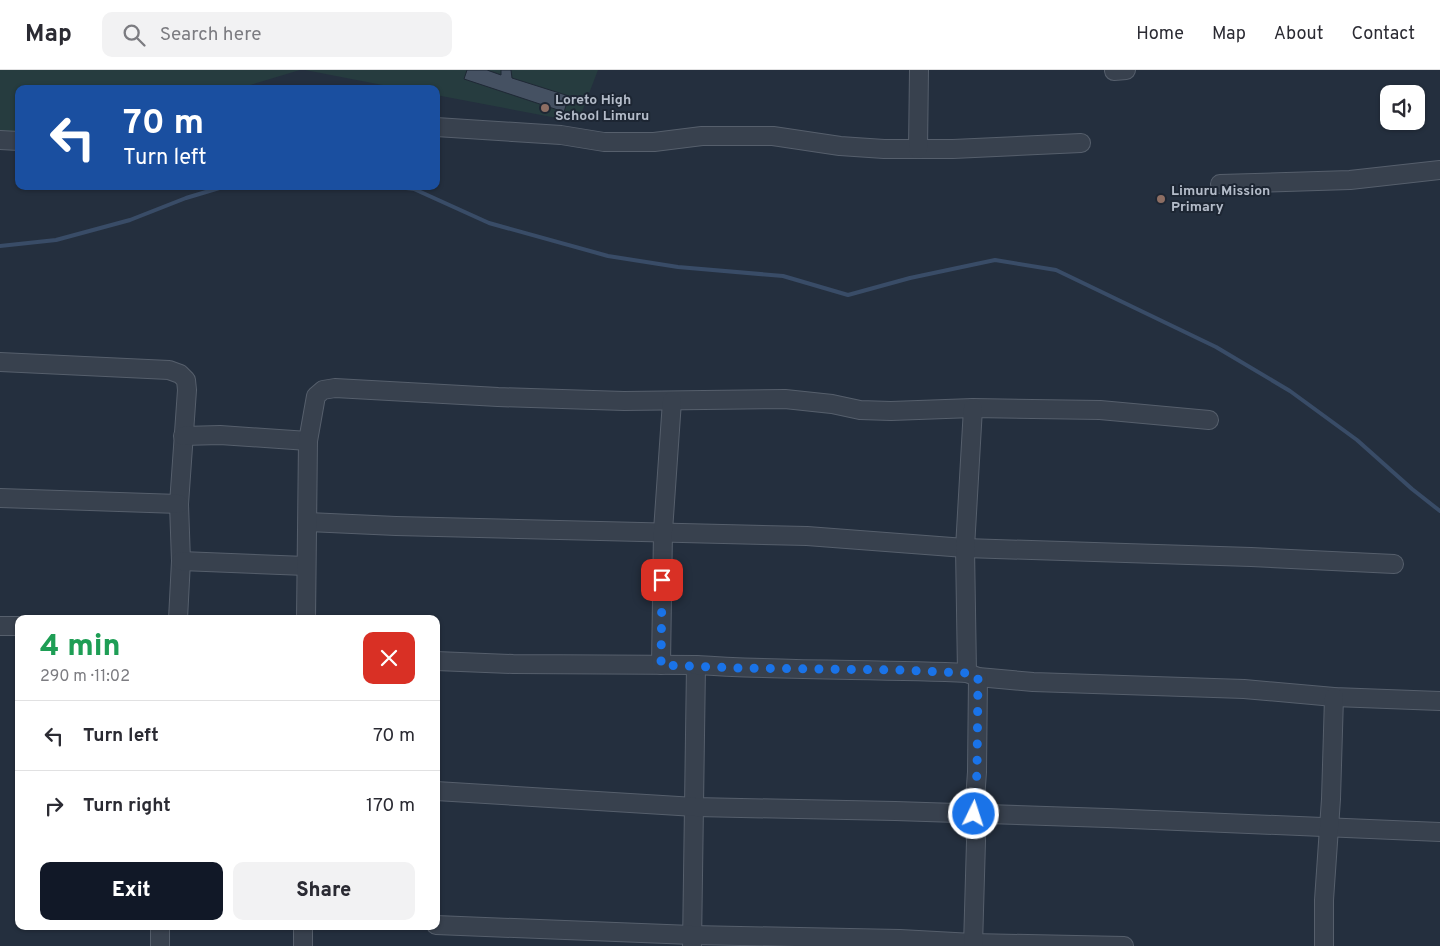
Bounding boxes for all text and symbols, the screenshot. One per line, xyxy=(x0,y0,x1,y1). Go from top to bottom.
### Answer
search box xyxy=(102,12,452,57)
text: Map xyxy=(25,20,72,50)
icon: search xyxy=(120,21,148,49)
text: Search here xyxy=(160,23,261,47)
text: Home xyxy=(1136,23,1184,46)
text: Map xyxy=(1212,23,1246,46)
text: About xyxy=(1274,23,1323,46)
text: Contact xyxy=(1351,23,1415,46)
map controls xyxy=(1380,85,1425,130)
button: sound xyxy=(1380,85,1425,130)
place label: Loreto High School Limuru xyxy=(555,92,649,125)
text: 70 m xyxy=(123,102,204,146)
marker: Loreto High School Limuru xyxy=(539,102,551,114)
icon: left xyxy=(40,105,105,170)
text: Turn left xyxy=(123,145,206,172)
place label: Limuru Mission Primary xyxy=(1171,183,1270,216)
marker: Limuru Mission Primary xyxy=(1155,193,1167,205)
pin xyxy=(641,559,683,601)
icon: arrive xyxy=(648,566,676,594)
text: 4 min xyxy=(40,629,121,666)
button: close xyxy=(363,632,415,684)
text: 290 m · 11:02 xyxy=(40,667,130,687)
icon: left xyxy=(40,722,68,750)
text: Turn left xyxy=(83,724,159,748)
text: 70 m xyxy=(373,724,415,748)
position arrow xyxy=(947,787,999,839)
icon: right xyxy=(40,792,68,820)
text: Turn right xyxy=(83,794,171,818)
text: 170 m xyxy=(366,794,415,818)
button: Exit xyxy=(40,862,223,920)
button: Share xyxy=(233,862,415,920)

